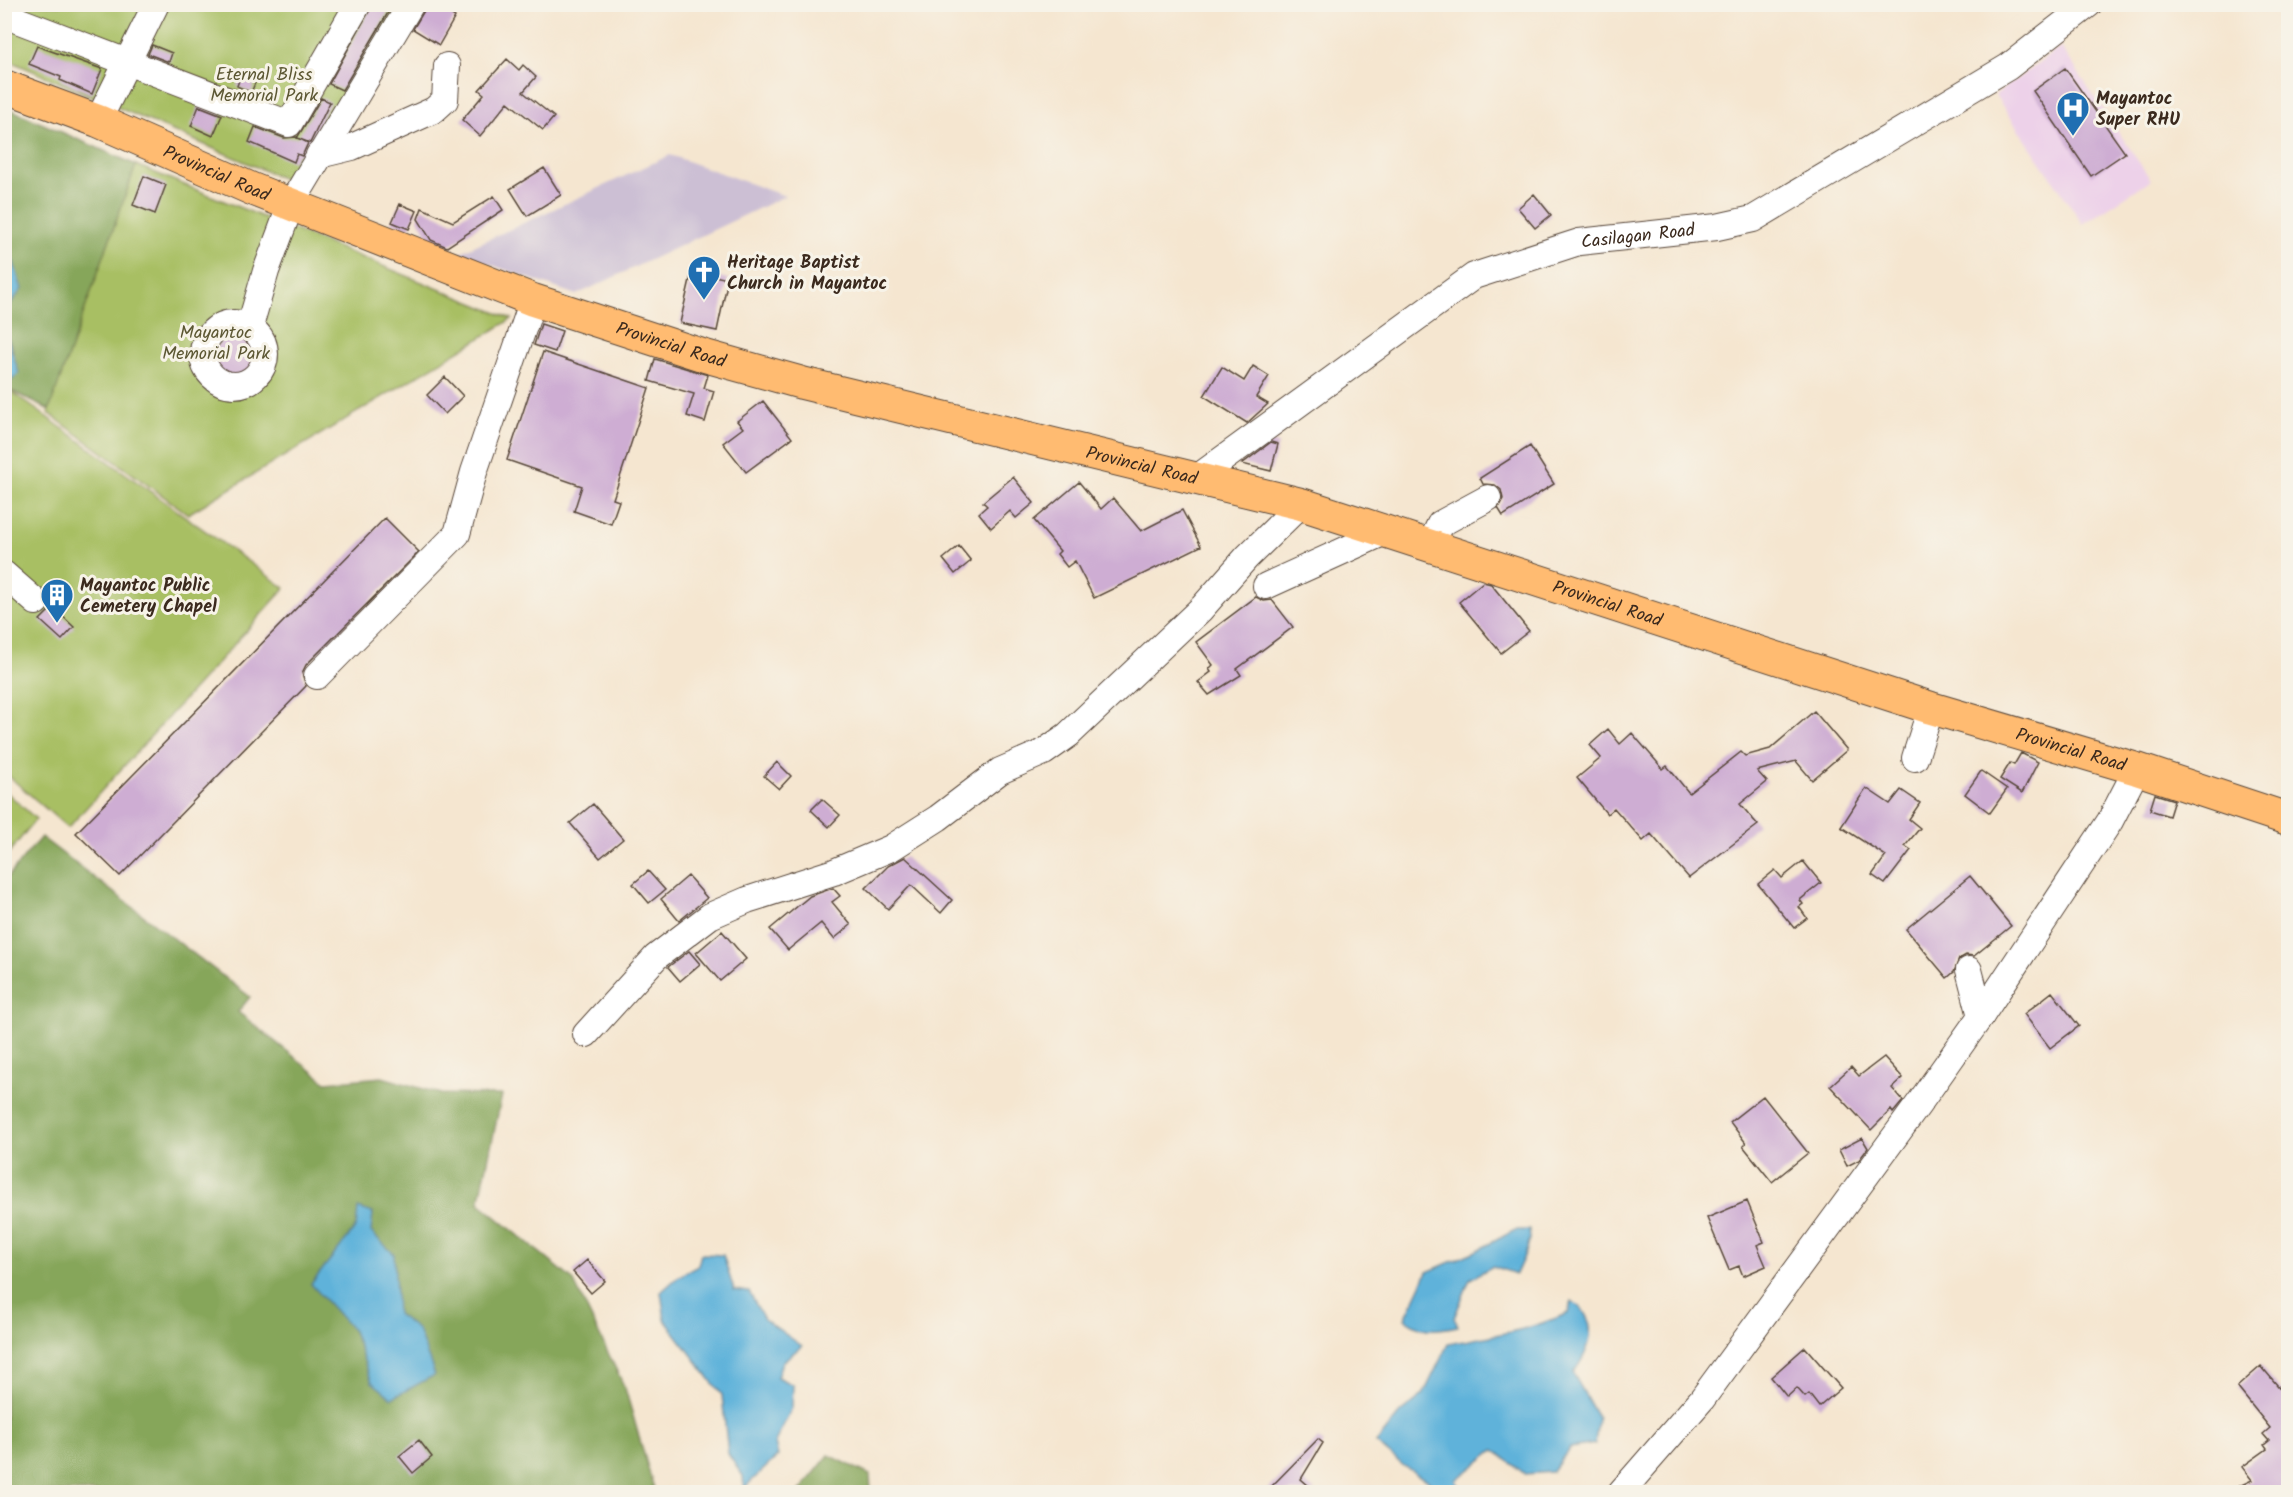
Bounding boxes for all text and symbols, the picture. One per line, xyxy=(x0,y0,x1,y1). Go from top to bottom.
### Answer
park label: Eternal Bliss Memorial Park xyxy=(210,61,318,111)
place label: Mayantoc Super RHU xyxy=(2096,85,2180,135)
hospital icon: Mayantoc Super RHU xyxy=(2055,90,2091,137)
street label: Provincial Road xyxy=(158,138,275,211)
street label: Casilagan Road xyxy=(1580,216,1697,258)
place label: Heritage Baptist Church in Mayantoc xyxy=(727,249,887,299)
church icon: Heritage Baptist Church in Mayantoc xyxy=(686,254,722,301)
street label: Provincial Road xyxy=(612,315,730,377)
park label: Mayantoc Memorial Park xyxy=(162,319,270,369)
street label: Provincial Road xyxy=(1083,439,1201,495)
place label: Mayantoc Public Cemetery Chapel xyxy=(80,572,217,622)
street label: Provincial Road xyxy=(1548,573,1667,636)
building icon: Mayantoc Public Cemetery Chapel xyxy=(39,577,75,624)
street label: Provincial Road xyxy=(2012,721,2130,781)

